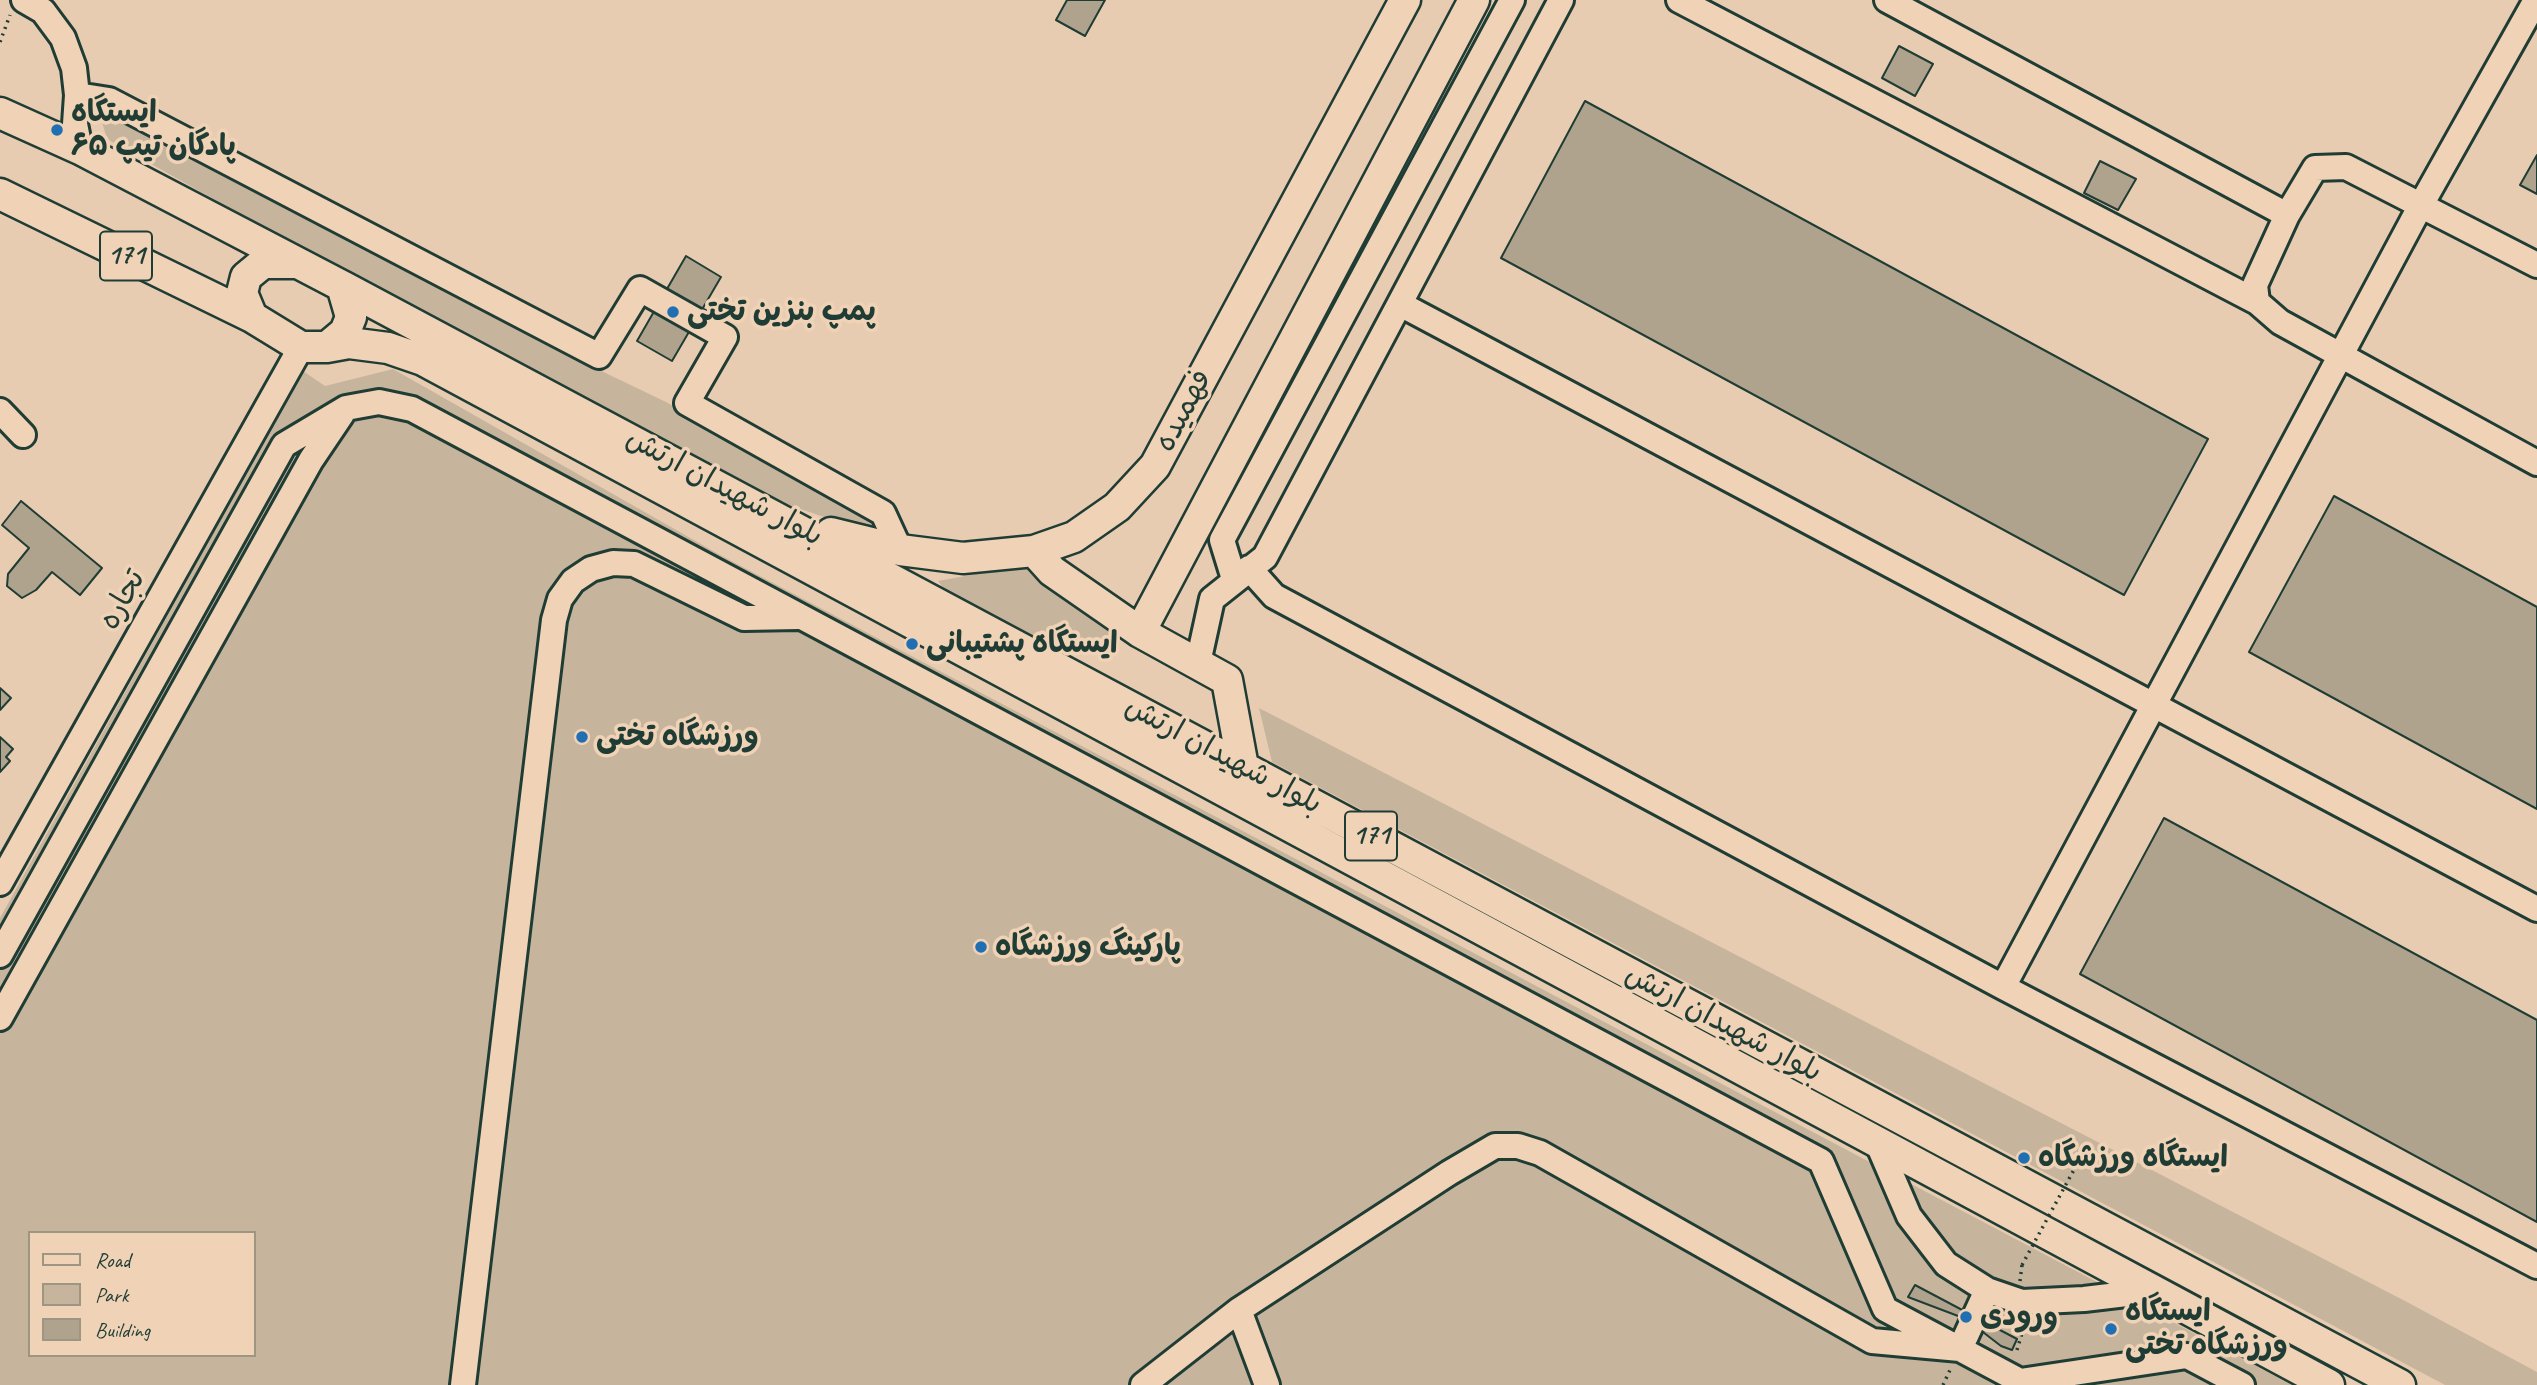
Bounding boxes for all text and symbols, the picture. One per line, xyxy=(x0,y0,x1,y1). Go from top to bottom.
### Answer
place label: ایستگاه پادگان تیپ ۶۵ xyxy=(71,95,236,166)
marker: ایستگاه پادگان تیپ ۶۵ xyxy=(49,122,65,138)
road number: 171 xyxy=(100,232,152,280)
place label: پمپ بنزین تختی xyxy=(687,294,876,330)
marker: پمپ بنزین تختی xyxy=(665,304,681,320)
street label: فهمیده xyxy=(1147,364,1221,458)
street label: بلوار شهیدان ارتش xyxy=(619,421,829,555)
street label: تجاره xyxy=(92,564,154,636)
place label: ایستگاه پشتیبانی xyxy=(926,626,1118,662)
marker: ایستگاه پشتیبانی xyxy=(904,636,920,652)
street label: بلوار شهیدان ارتش xyxy=(1118,689,1328,823)
place label: ورزشگاه تختی xyxy=(596,719,759,755)
marker: ورزشگاه تختی xyxy=(574,729,590,745)
road number: 171 xyxy=(1345,812,1397,860)
place label: پارکینگ ورزشگاه xyxy=(995,929,1181,965)
marker: پارکینگ ورزشگاه xyxy=(973,939,989,955)
street label: بلوار شهیدان ارتش xyxy=(1618,957,1828,1091)
place label: ایستگاه ورزشگاه xyxy=(2038,1140,2228,1176)
marker: ایستگاه ورزشگاه xyxy=(2016,1150,2032,1166)
legend xyxy=(28,1231,256,1357)
text: Road xyxy=(95,1247,130,1273)
text: Park xyxy=(95,1282,128,1308)
place label: ایستگاه ورزشگاه تختی xyxy=(2125,1294,2288,1364)
place label: ورودی xyxy=(1980,1299,2058,1335)
marker: ورودی xyxy=(1958,1309,1974,1325)
text: Building xyxy=(95,1317,150,1343)
marker: ایستگاه ورزشگاه تختی xyxy=(2103,1321,2119,1337)

